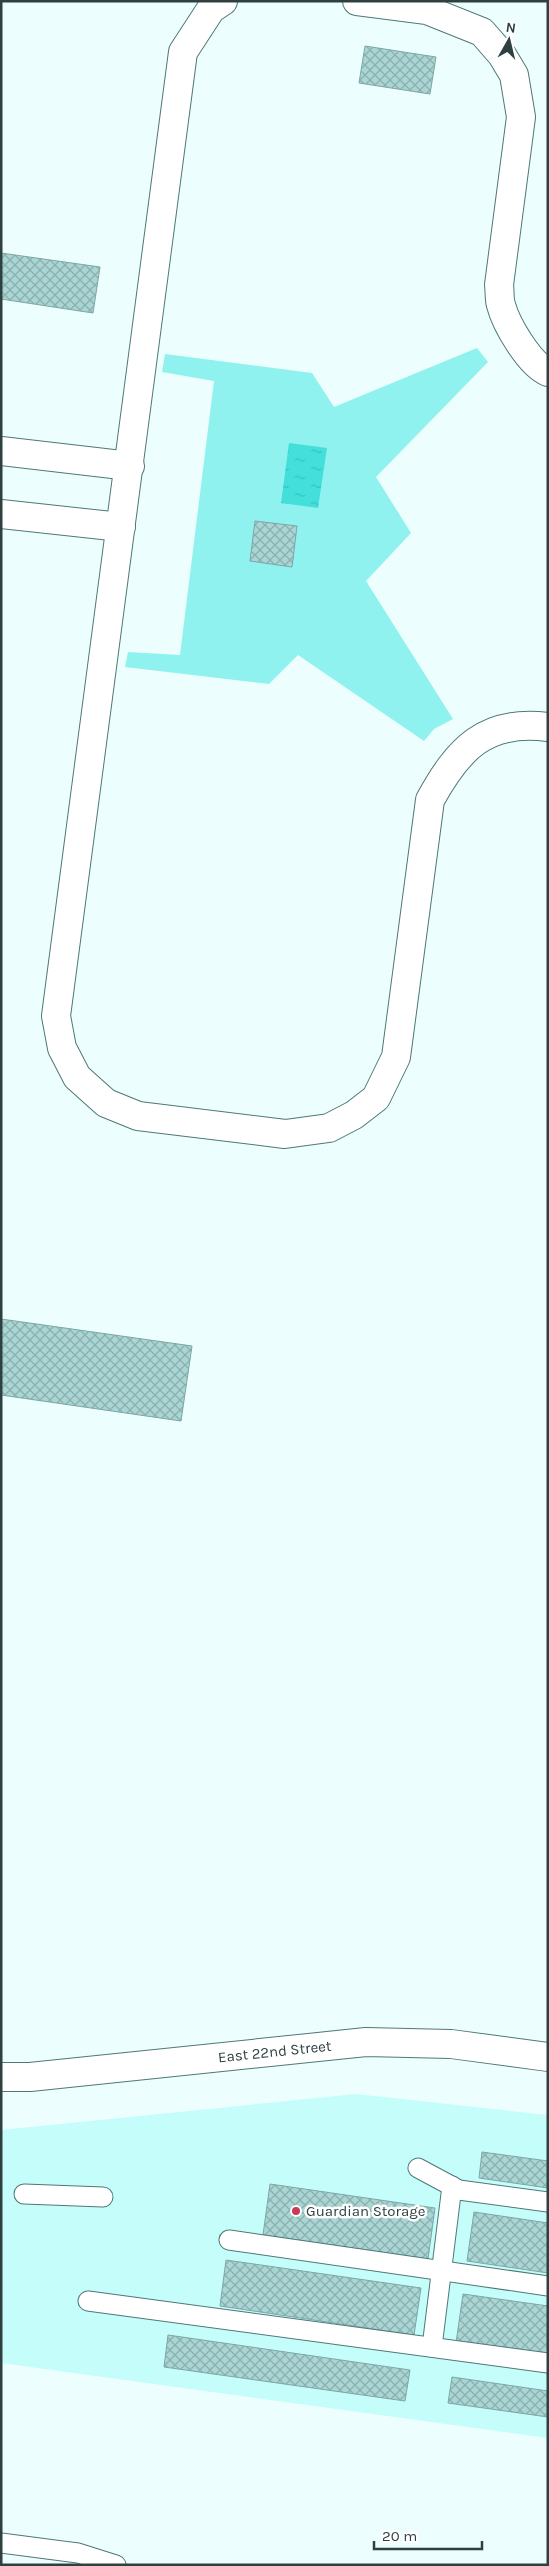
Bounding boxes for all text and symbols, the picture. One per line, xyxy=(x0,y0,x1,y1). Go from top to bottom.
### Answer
north arrow xyxy=(484,15,534,65)
text: N xyxy=(505,19,517,37)
street label: East 22nd Street xyxy=(217,2037,333,2066)
place label: Guardian Storage xyxy=(306,2202,425,2220)
marker: Guardian Storage xyxy=(290,2205,302,2217)
scale bar xyxy=(374,2518,482,2550)
text: 20 m xyxy=(382,2527,417,2545)

